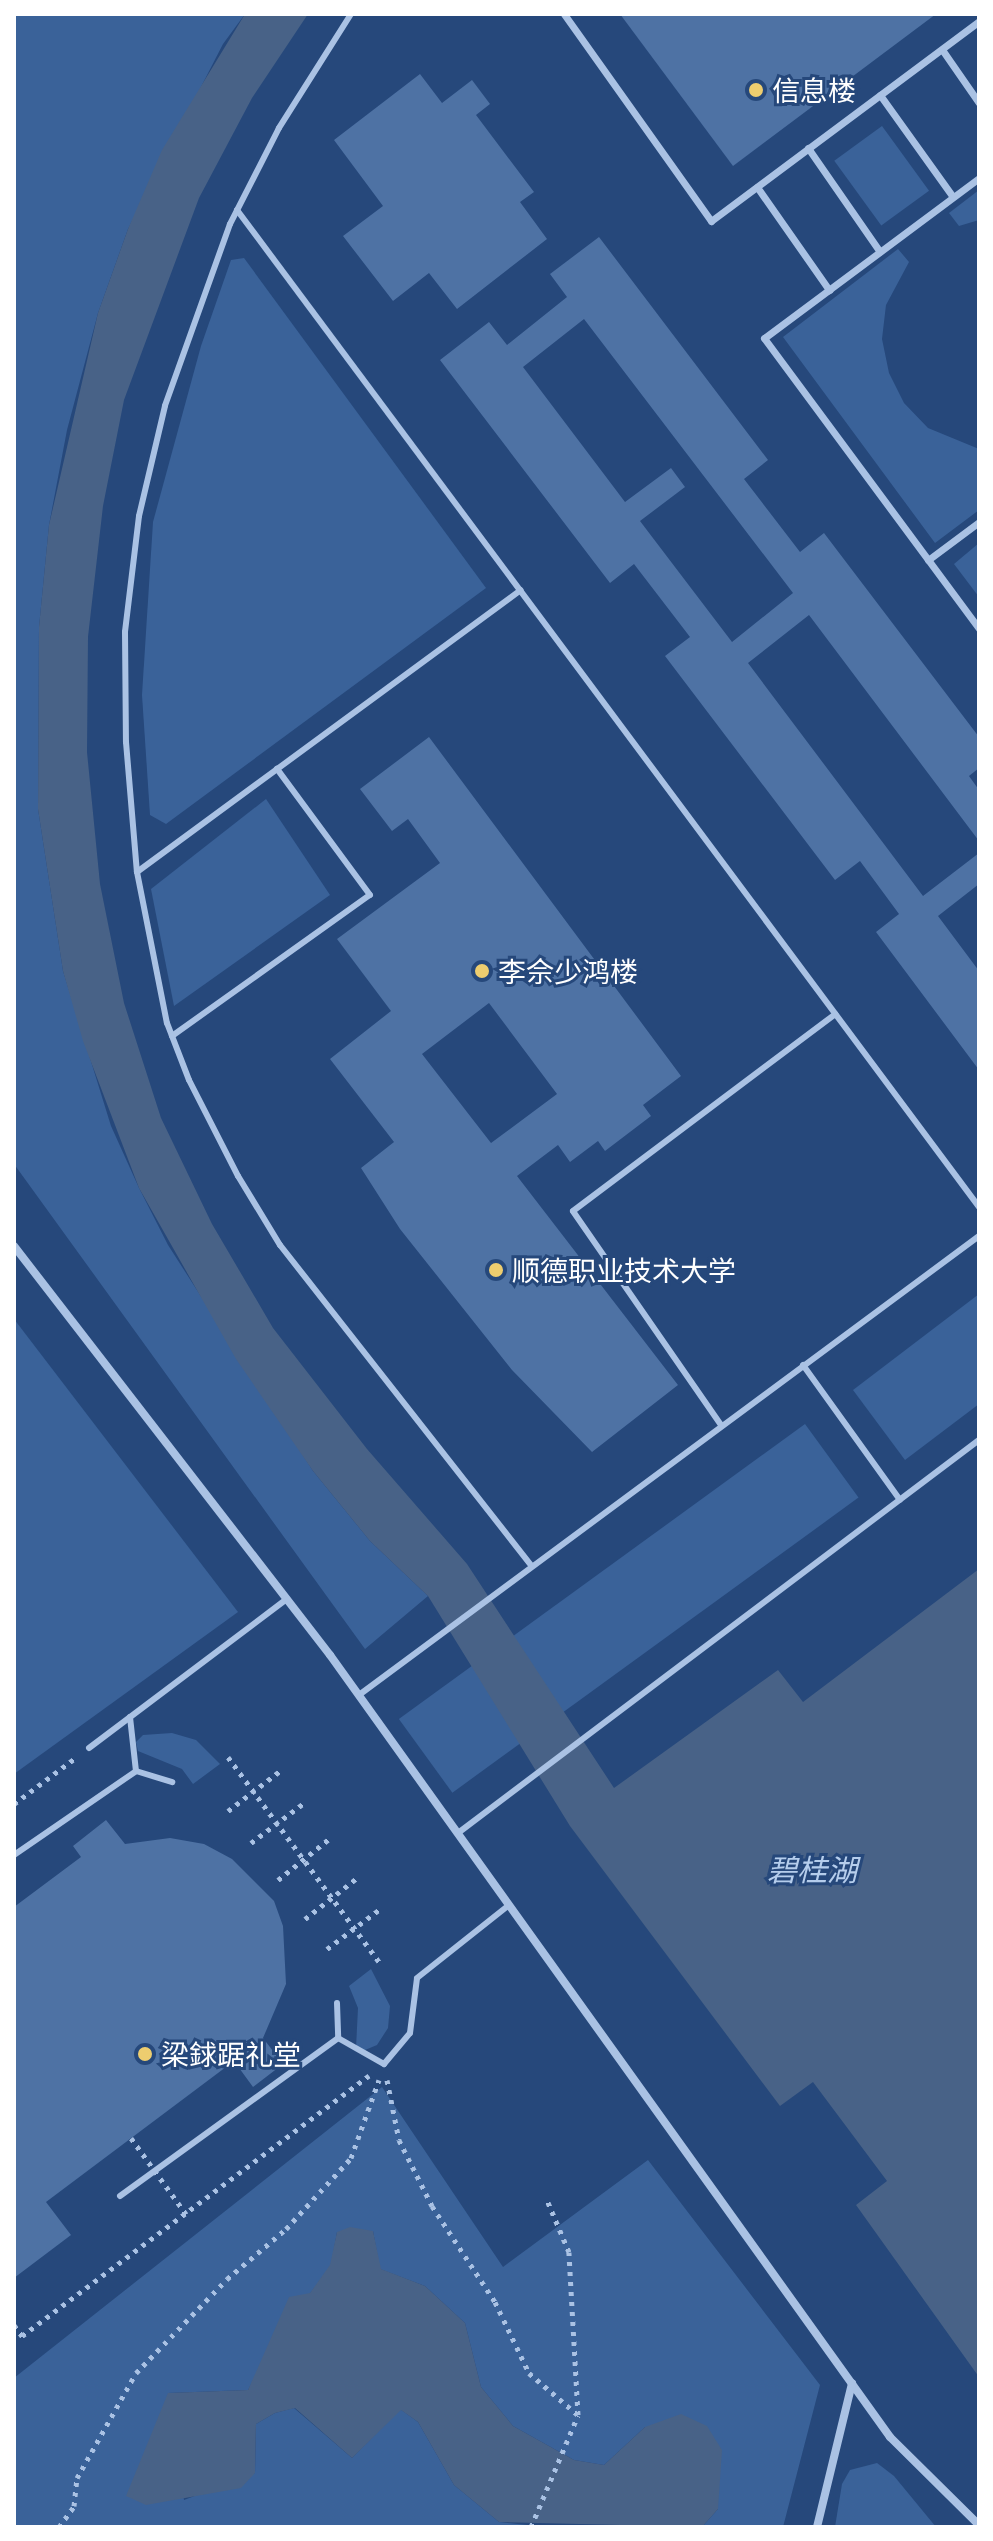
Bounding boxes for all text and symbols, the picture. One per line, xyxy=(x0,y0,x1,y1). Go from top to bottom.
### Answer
place label: 信息楼 xyxy=(772,73,856,107)
marker: 信息楼 xyxy=(747,81,765,99)
place label: 李佘少鸿楼 xyxy=(498,954,638,988)
marker: 李佘少鸿楼 xyxy=(473,962,491,980)
place label: 顺德职业技术大学 xyxy=(512,1253,736,1287)
marker: 顺德职业技术大学 xyxy=(487,1261,505,1279)
water label: 碧桂湖 xyxy=(767,1851,857,1887)
place label: 梁銶踞礼堂 xyxy=(161,2037,301,2071)
marker: 梁銶踞礼堂 xyxy=(136,2045,154,2063)

